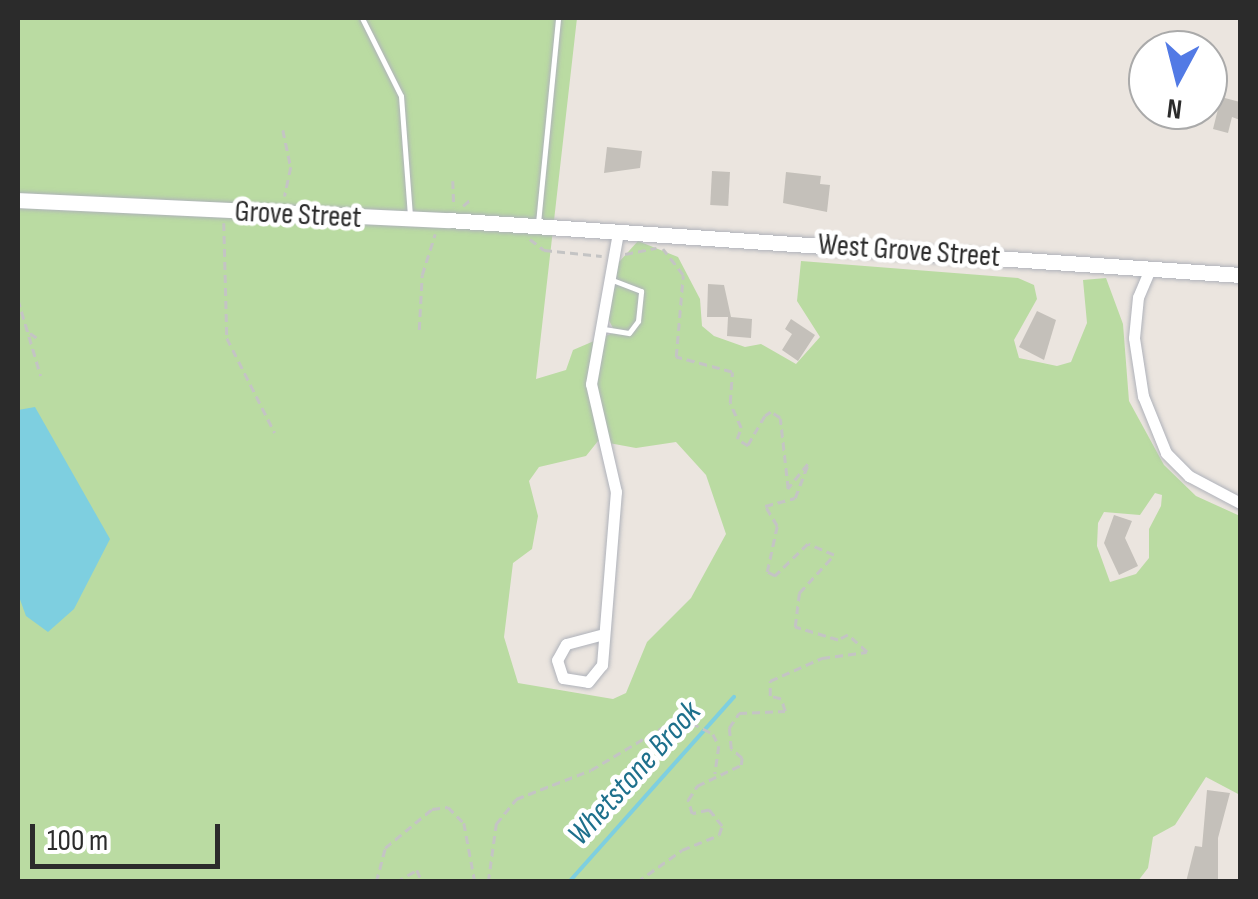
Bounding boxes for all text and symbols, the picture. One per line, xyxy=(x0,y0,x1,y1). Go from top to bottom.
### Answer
north arrow xyxy=(1128,30,1228,130)
text: N xyxy=(1165,91,1184,126)
street label: Grove Street xyxy=(234,194,362,236)
street label: West Grove Street xyxy=(817,227,1001,275)
water label: Whetstone Brook xyxy=(560,694,710,854)
scale bar xyxy=(35,804,225,866)
text: 100 m xyxy=(47,823,108,859)

